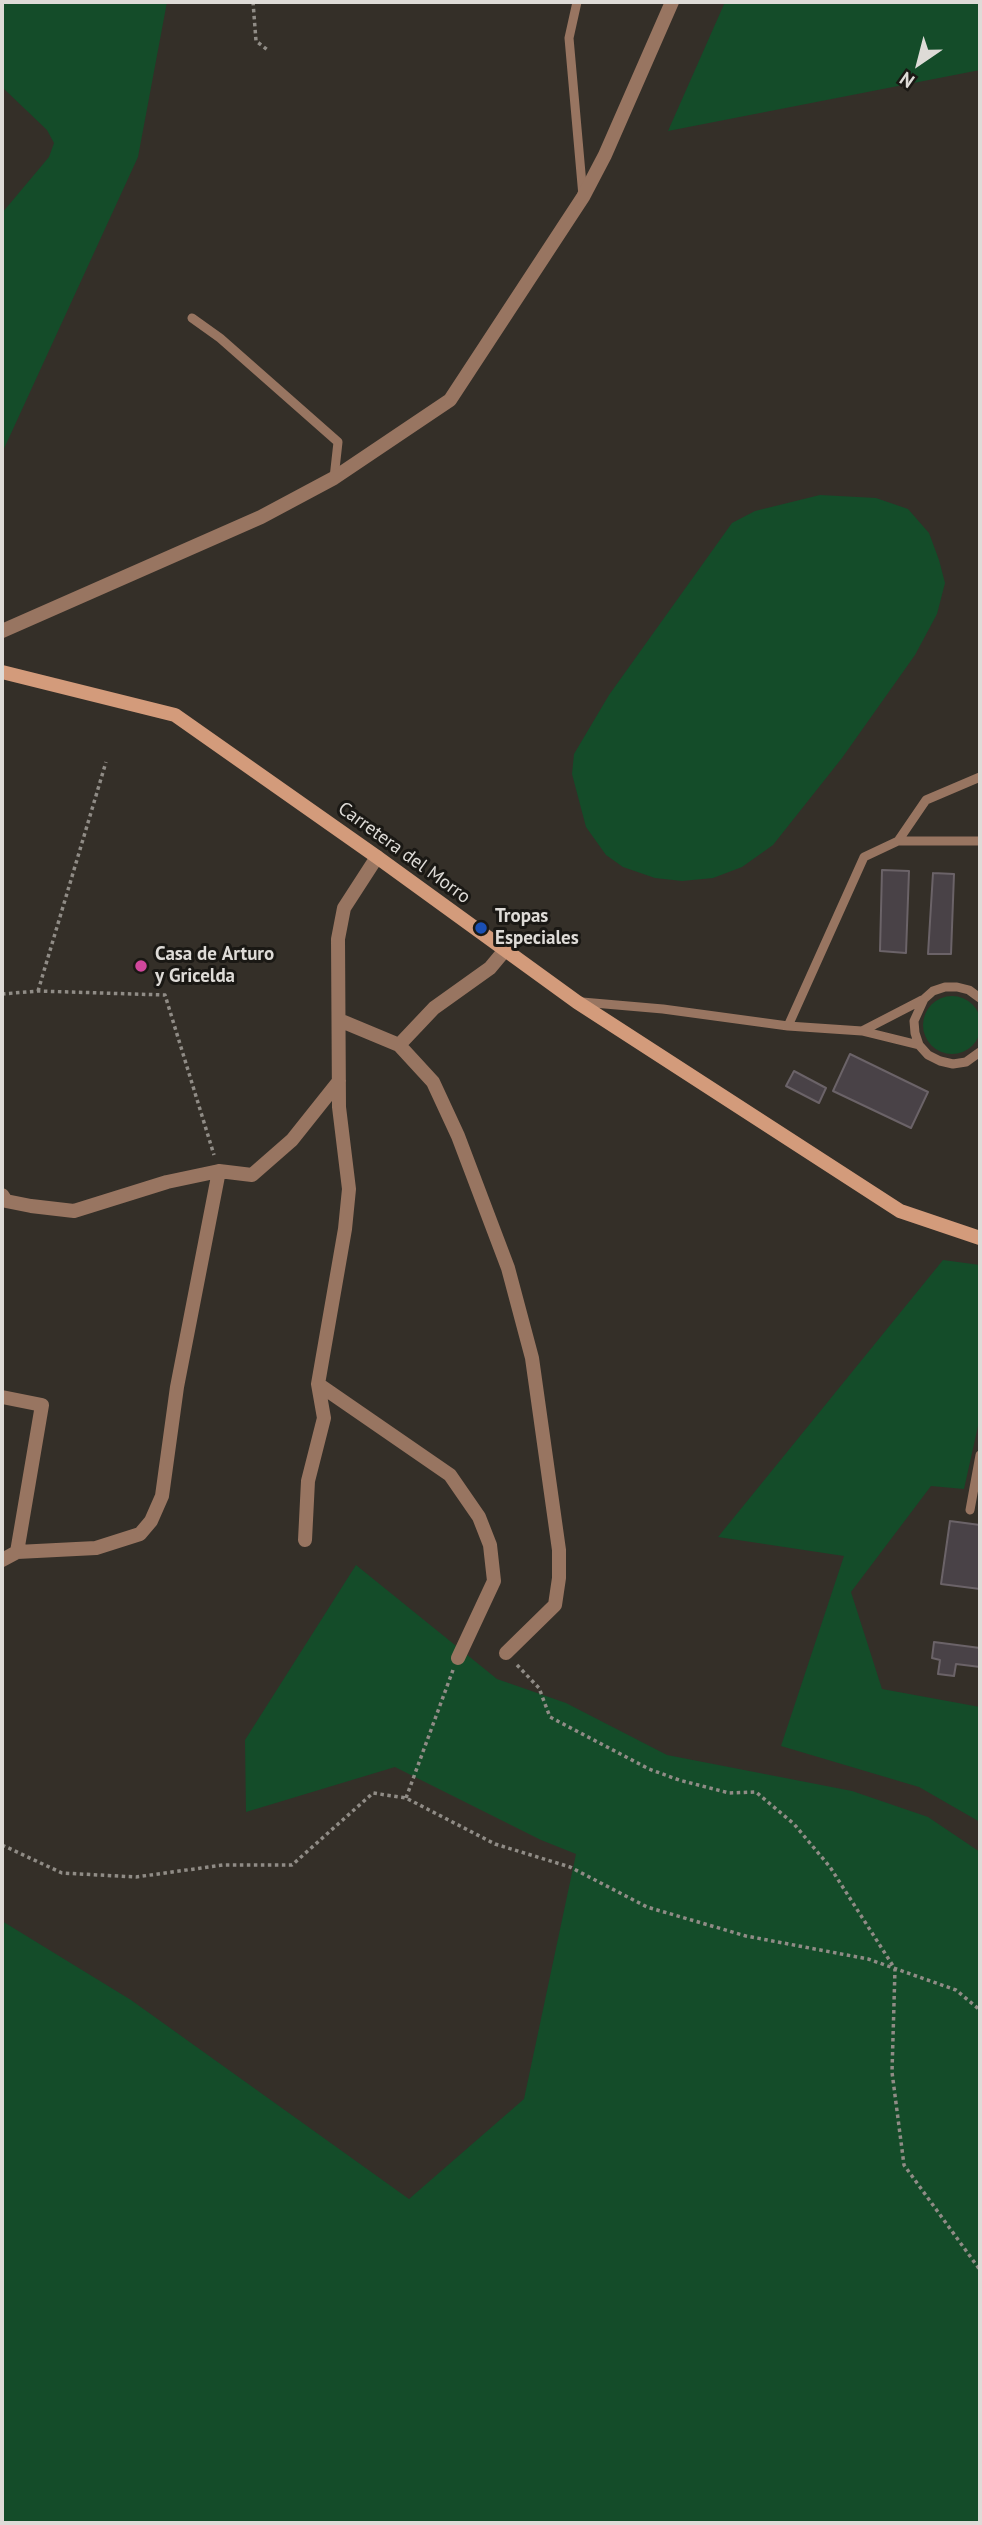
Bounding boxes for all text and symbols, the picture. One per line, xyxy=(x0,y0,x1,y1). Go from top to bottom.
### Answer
north arrow xyxy=(884,28,954,98)
text: N xyxy=(895,67,919,94)
street label: Carretera del Morro xyxy=(333,797,475,909)
place label: Tropas Especiales xyxy=(495,906,579,950)
marker: Tropas Especiales xyxy=(473,920,489,936)
place label: Casa de Arturo y Gricelda xyxy=(155,944,274,988)
marker: Casa de Arturo y Gricelda xyxy=(133,958,149,974)

